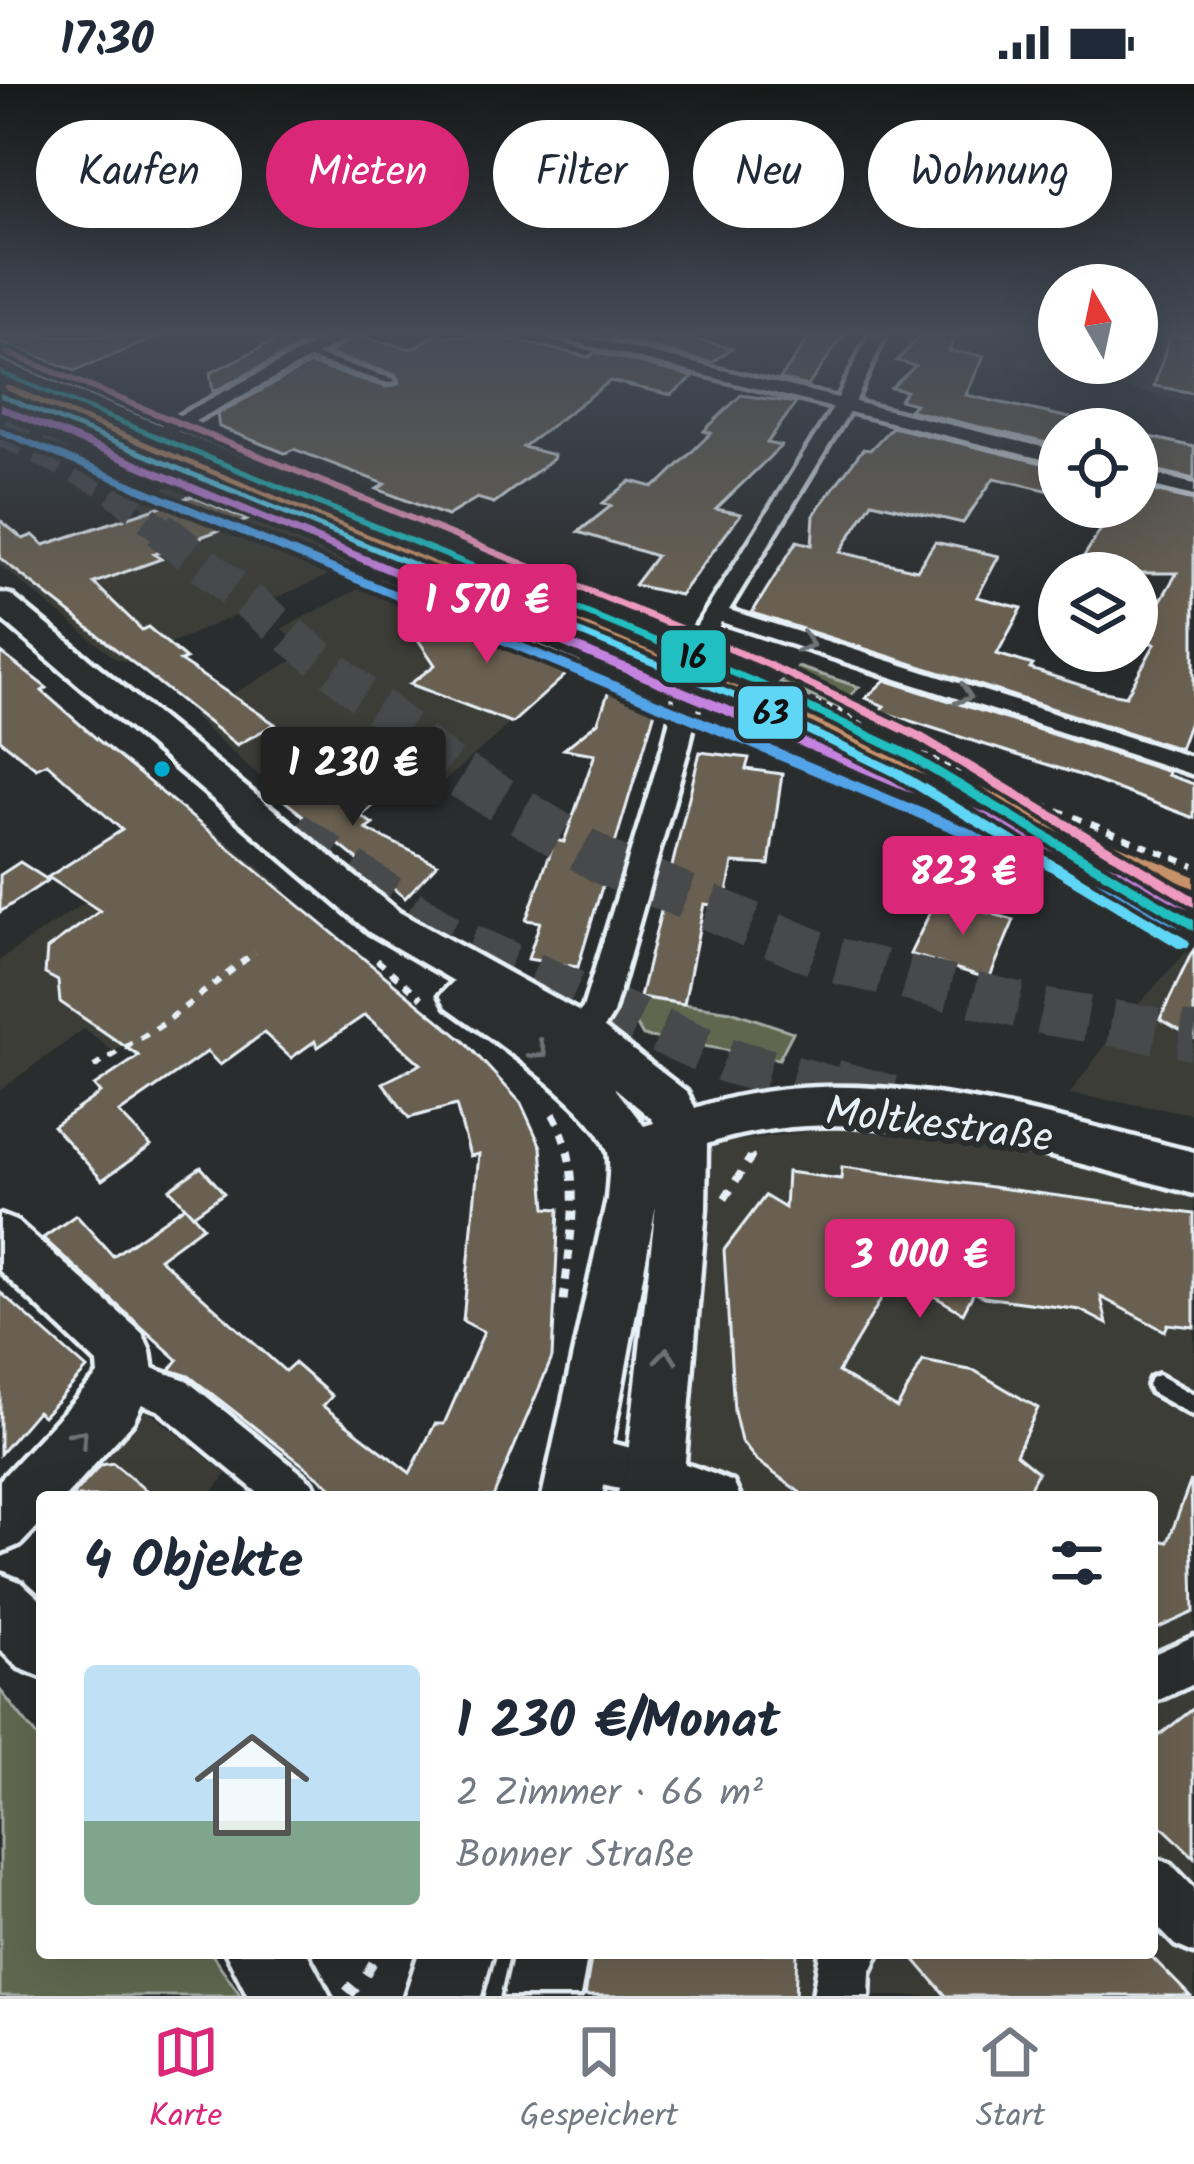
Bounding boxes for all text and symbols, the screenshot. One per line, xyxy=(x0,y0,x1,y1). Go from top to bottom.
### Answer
text: 17:30 xyxy=(60,6,154,78)
chip: Kaufen xyxy=(36,120,242,228)
chip: Mieten xyxy=(266,120,469,228)
chip: Filter xyxy=(493,120,669,228)
chip: Neu xyxy=(693,120,844,228)
chip: Wohnung xyxy=(868,120,1112,228)
north arrow xyxy=(1038,264,1158,384)
map controls xyxy=(1038,264,1158,672)
button: locate xyxy=(1038,408,1158,528)
button: layers xyxy=(1038,552,1158,672)
pin: 1 570 € xyxy=(376,564,598,666)
text: 1 570 € xyxy=(425,572,549,634)
line badge: 16 xyxy=(659,628,728,685)
one-way arrow xyxy=(795,628,816,653)
text: 16 xyxy=(679,633,707,686)
one-way arrow xyxy=(953,680,974,705)
line badge: 63 xyxy=(736,684,805,741)
text: 63 xyxy=(753,689,789,742)
pin: 1 230 € xyxy=(242,727,464,829)
text: 1 230 € xyxy=(288,735,418,797)
unlabelled marker xyxy=(151,758,173,780)
pin: 823 € xyxy=(879,836,1047,938)
text: 823 € xyxy=(910,844,1016,906)
one-way arrow xyxy=(525,1037,547,1058)
street label: Moltkestraße xyxy=(822,1079,1057,1173)
pin: 3 000 € xyxy=(809,1219,1031,1321)
text: 3 000 € xyxy=(852,1227,988,1289)
one-way arrow xyxy=(653,1346,678,1365)
one-way arrow xyxy=(66,1430,88,1451)
text: 4 Objekte xyxy=(84,1523,303,1604)
icon: filters xyxy=(1044,1530,1110,1596)
text: 1 230 €/Monat xyxy=(456,1683,780,1764)
icon: home xyxy=(180,1713,324,1857)
text: 2 Zimmer · 66 m² xyxy=(456,1764,763,1826)
text: Bonner Straße xyxy=(456,1826,694,1888)
tab: Karte xyxy=(149,2019,222,2144)
tab: Gespeichert xyxy=(520,2019,678,2144)
tab: Start xyxy=(976,2019,1045,2144)

